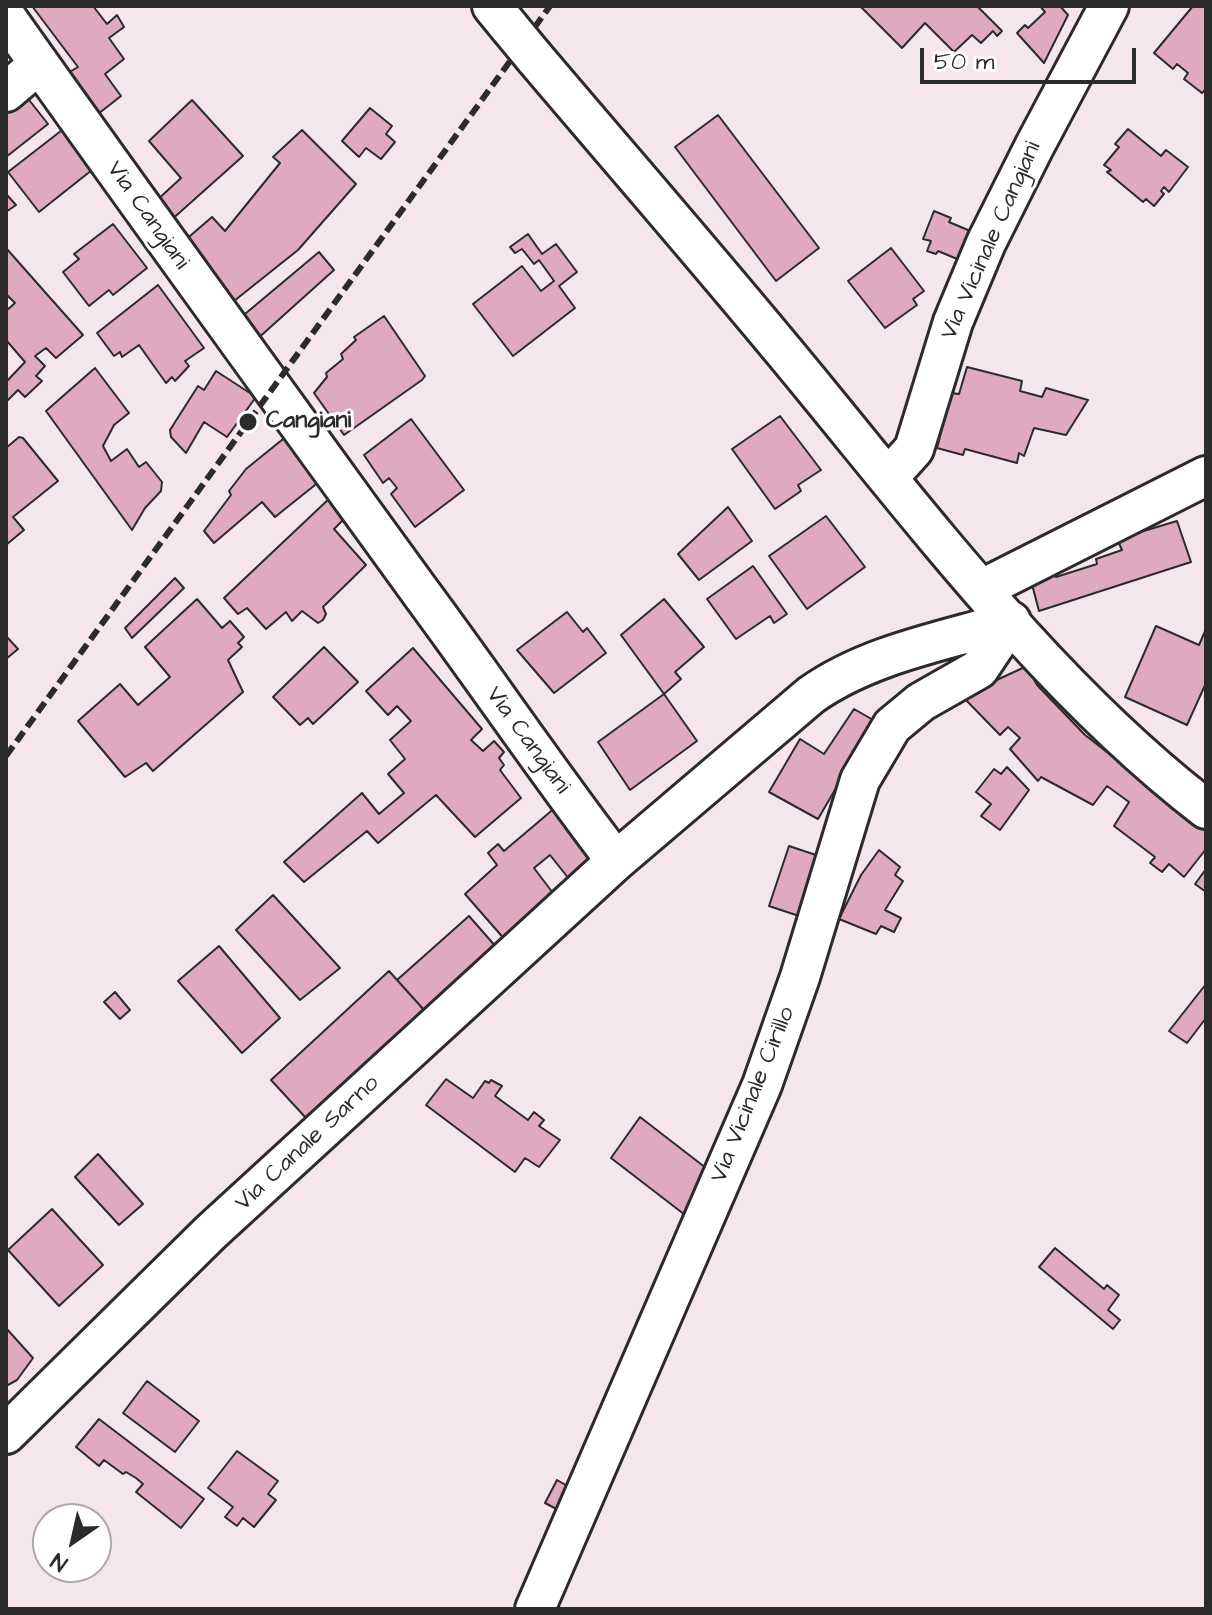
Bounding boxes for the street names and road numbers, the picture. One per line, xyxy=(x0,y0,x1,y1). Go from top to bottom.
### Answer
street label: Via Vicinale Cangiani xyxy=(935,138,1049,344)
street label: Via Cangiani xyxy=(99,156,195,276)
street label: Via Cangiani xyxy=(478,682,576,800)
street label: Via Vicinale Cirillo xyxy=(706,1003,802,1187)
street label: Via Canale Sarno xyxy=(230,1070,386,1218)

